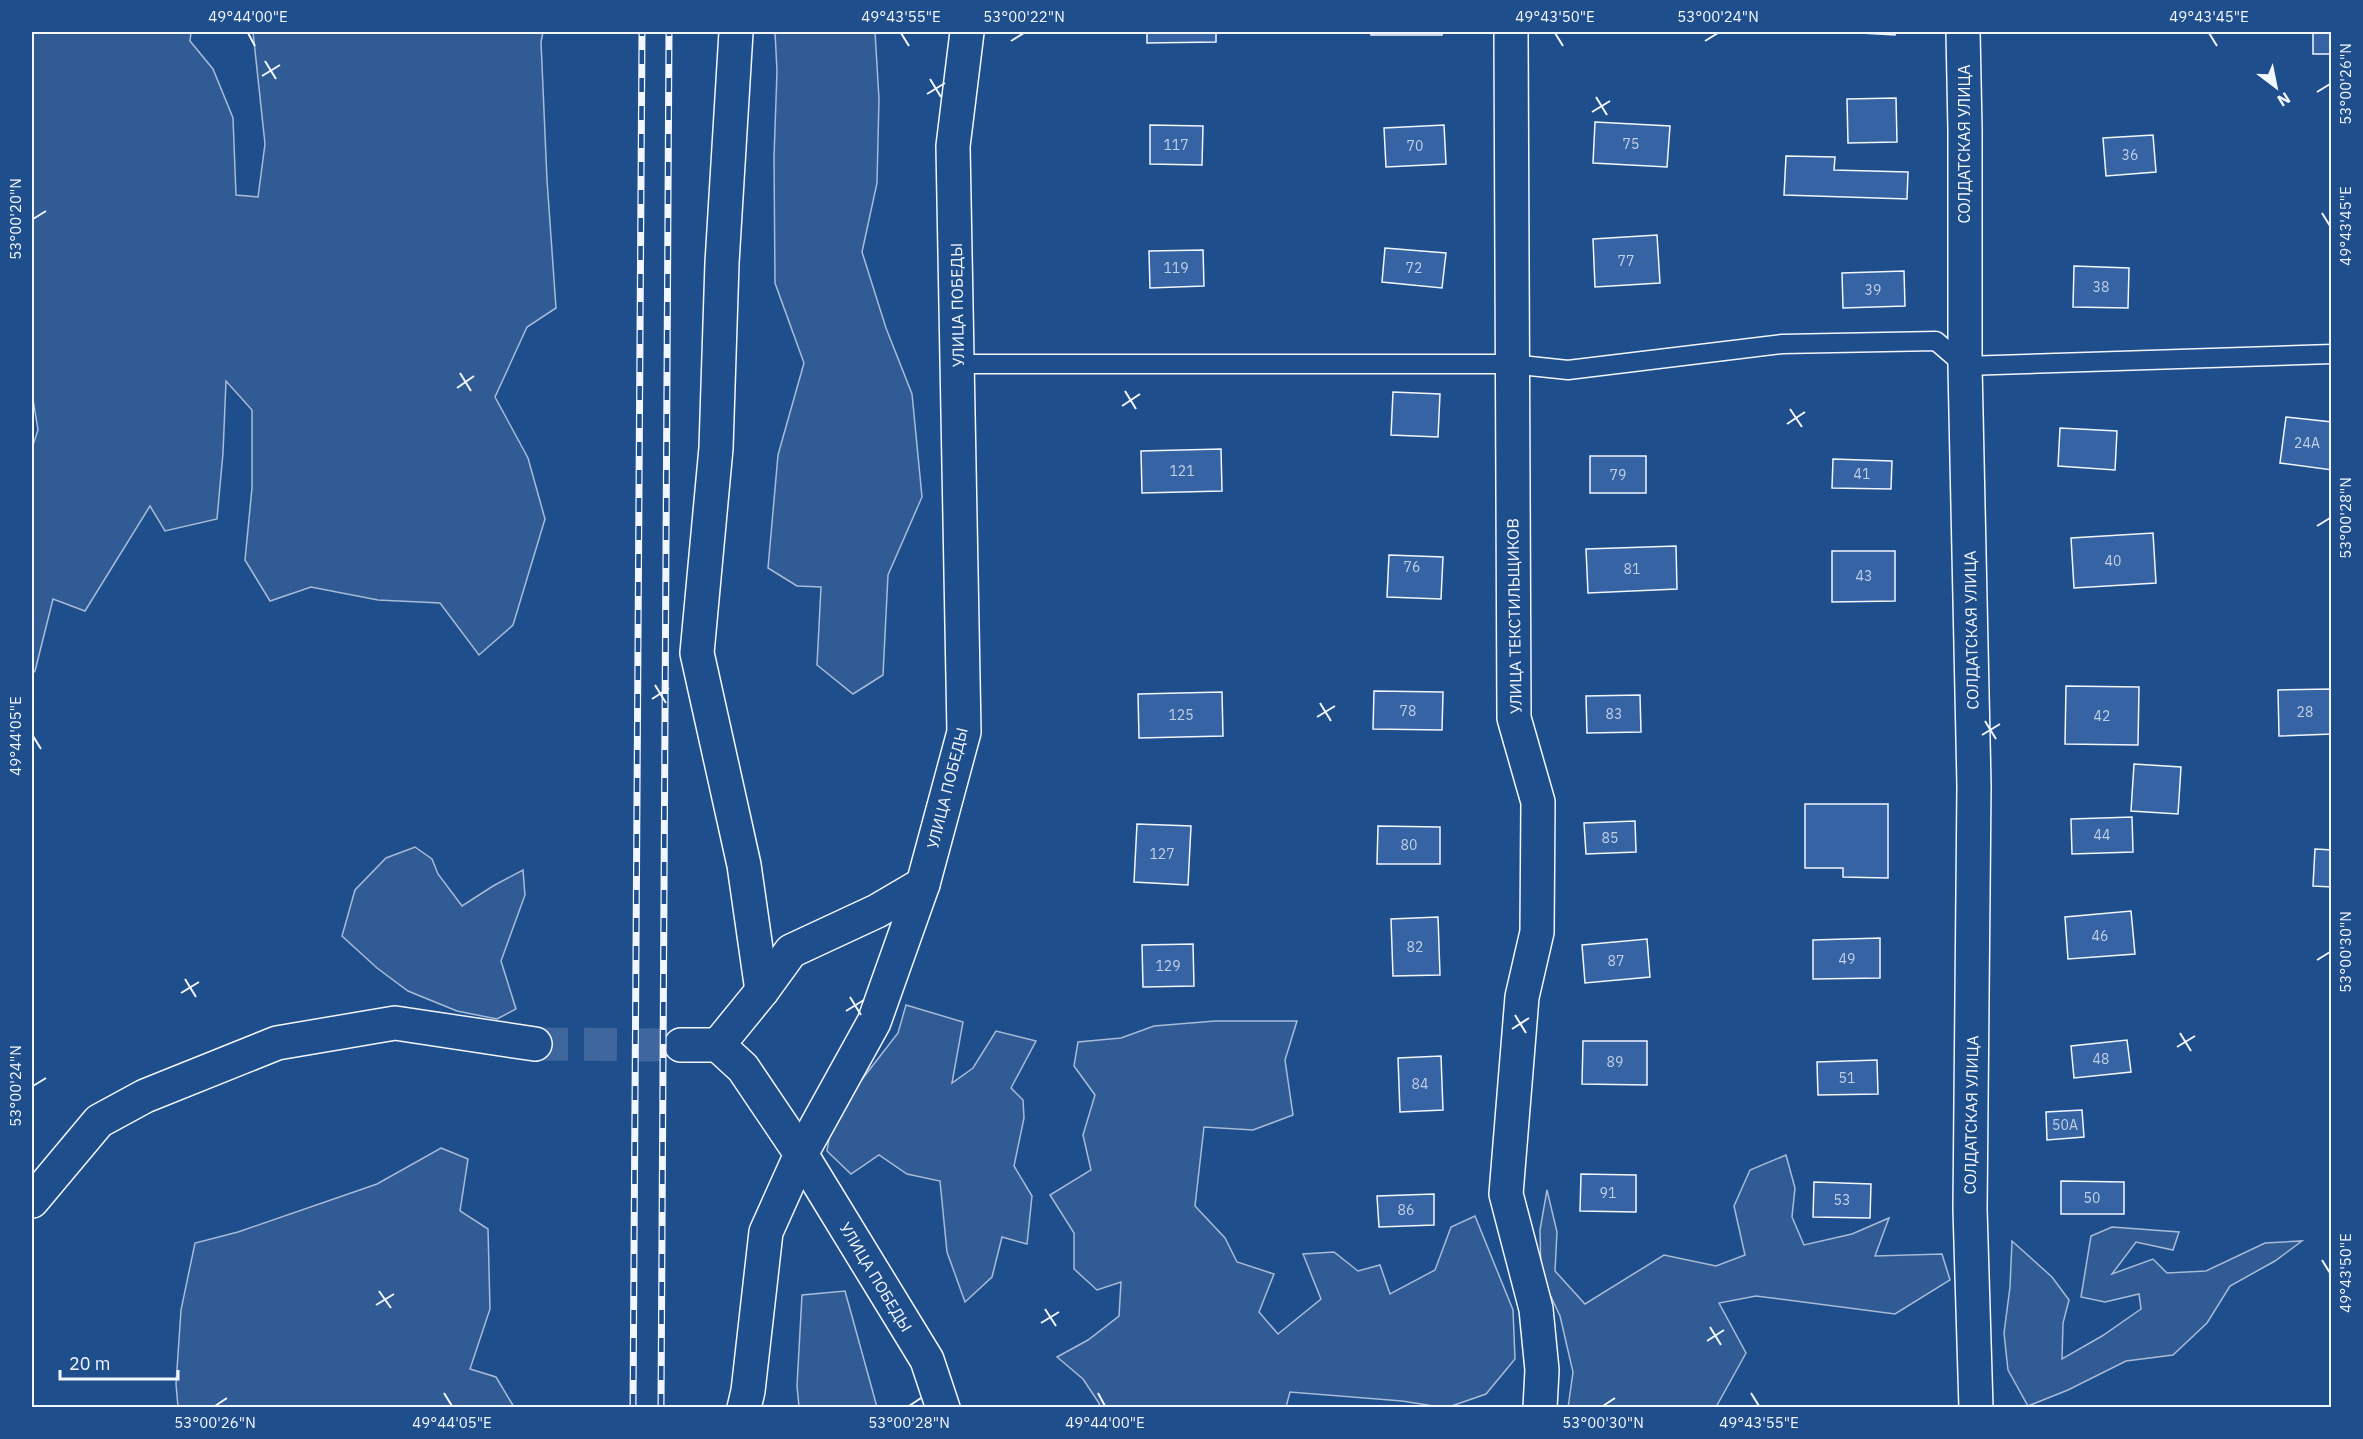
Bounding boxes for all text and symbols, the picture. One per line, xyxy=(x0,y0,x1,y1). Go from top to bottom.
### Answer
text: 49°44'00"E xyxy=(208,7,288,26)
text: 49°43'55"E xyxy=(861,7,941,26)
text: 53°00'22"N xyxy=(983,7,1065,26)
text: 49°43'50"E xyxy=(1515,7,1595,26)
text: 53°00'24"N xyxy=(1677,7,1759,26)
text: 49°43'45"E xyxy=(2169,7,2249,26)
text: 53°00'26"N xyxy=(2336,43,2355,125)
north arrow xyxy=(2246,57,2306,117)
street label: СОЛДАТСКАЯ УЛИЦА xyxy=(1954,64,1974,224)
text: N xyxy=(2274,88,2294,111)
house number: 75 xyxy=(1623,135,1639,153)
house number: 117 xyxy=(1163,136,1189,154)
house number: 70 xyxy=(1407,137,1423,155)
house number: 36 xyxy=(2122,146,2138,164)
text: 53°00'20"N xyxy=(6,178,25,260)
text: 49°43'45"E xyxy=(2336,186,2355,266)
street label: УЛИЦА ПОБЕДЫ xyxy=(946,243,968,367)
house number: 77 xyxy=(1618,252,1634,270)
house number: 119 xyxy=(1163,259,1189,277)
house number: 72 xyxy=(1406,259,1422,277)
house number: 38 xyxy=(2093,278,2109,296)
house number: 39 xyxy=(1865,281,1881,299)
house number: 24А xyxy=(2294,434,2320,452)
house number: 121 xyxy=(1169,462,1195,480)
house number: 41 xyxy=(1854,465,1870,483)
house number: 79 xyxy=(1610,466,1626,484)
text: 53°00'28"N xyxy=(2336,477,2355,559)
street label: УЛИЦА ТЕКСТИЛЬЩИКОВ xyxy=(1502,518,1526,714)
street label: СОЛДАТСКАЯ УЛИЦА xyxy=(1960,550,1982,710)
house number: 40 xyxy=(2105,552,2121,570)
house number: 76 xyxy=(1404,558,1420,576)
house number: 81 xyxy=(1624,560,1640,578)
house number: 43 xyxy=(1856,567,1872,585)
text: 49°44'05"E xyxy=(6,696,25,776)
house number: 78 xyxy=(1400,702,1416,720)
house number: 28 xyxy=(2297,703,2313,721)
house number: 83 xyxy=(1606,705,1622,723)
house number: 125 xyxy=(1168,706,1194,724)
house number: 42 xyxy=(2094,707,2110,725)
street label: УЛИЦА ПОБЕДЫ xyxy=(922,725,972,851)
house number: 44 xyxy=(2094,826,2110,844)
house number: 85 xyxy=(1602,829,1618,847)
house number: 80 xyxy=(1401,836,1417,854)
house number: 127 xyxy=(1149,845,1175,863)
text: 53°00'30"N xyxy=(2336,911,2355,993)
house number: 46 xyxy=(2092,927,2108,945)
house number: 82 xyxy=(1407,938,1423,956)
house number: 49 xyxy=(1839,950,1855,968)
house number: 87 xyxy=(1608,952,1624,970)
house number: 129 xyxy=(1155,957,1181,975)
street label: СОЛДАТСКАЯ УЛИЦА xyxy=(1960,1035,1982,1195)
text: 53°00'24"N xyxy=(6,1045,25,1127)
house number: 48 xyxy=(2093,1050,2109,1068)
house number: 89 xyxy=(1607,1053,1623,1071)
house number: 51 xyxy=(1839,1069,1855,1087)
house number: 84 xyxy=(1412,1075,1428,1093)
house number: 50А xyxy=(2052,1116,2078,1134)
house number: 91 xyxy=(1600,1184,1616,1202)
house number: 50 xyxy=(2084,1189,2100,1207)
house number: 53 xyxy=(1834,1191,1850,1209)
house number: 86 xyxy=(1398,1201,1414,1219)
street label: УЛИЦА ПОБЕДЫ xyxy=(835,1219,917,1335)
text: 49°43'50"E xyxy=(2336,1233,2355,1313)
scale bar xyxy=(60,1343,178,1381)
text: 20 m xyxy=(69,1352,111,1375)
text: 53°00'26"N xyxy=(174,1413,256,1432)
text: 49°44'05"E xyxy=(412,1413,492,1432)
text: 53°00'28"N xyxy=(868,1413,950,1432)
text: 49°44'00"E xyxy=(1065,1413,1145,1432)
text: 53°00'30"N xyxy=(1562,1413,1644,1432)
text: 49°43'55"E xyxy=(1719,1413,1799,1432)

